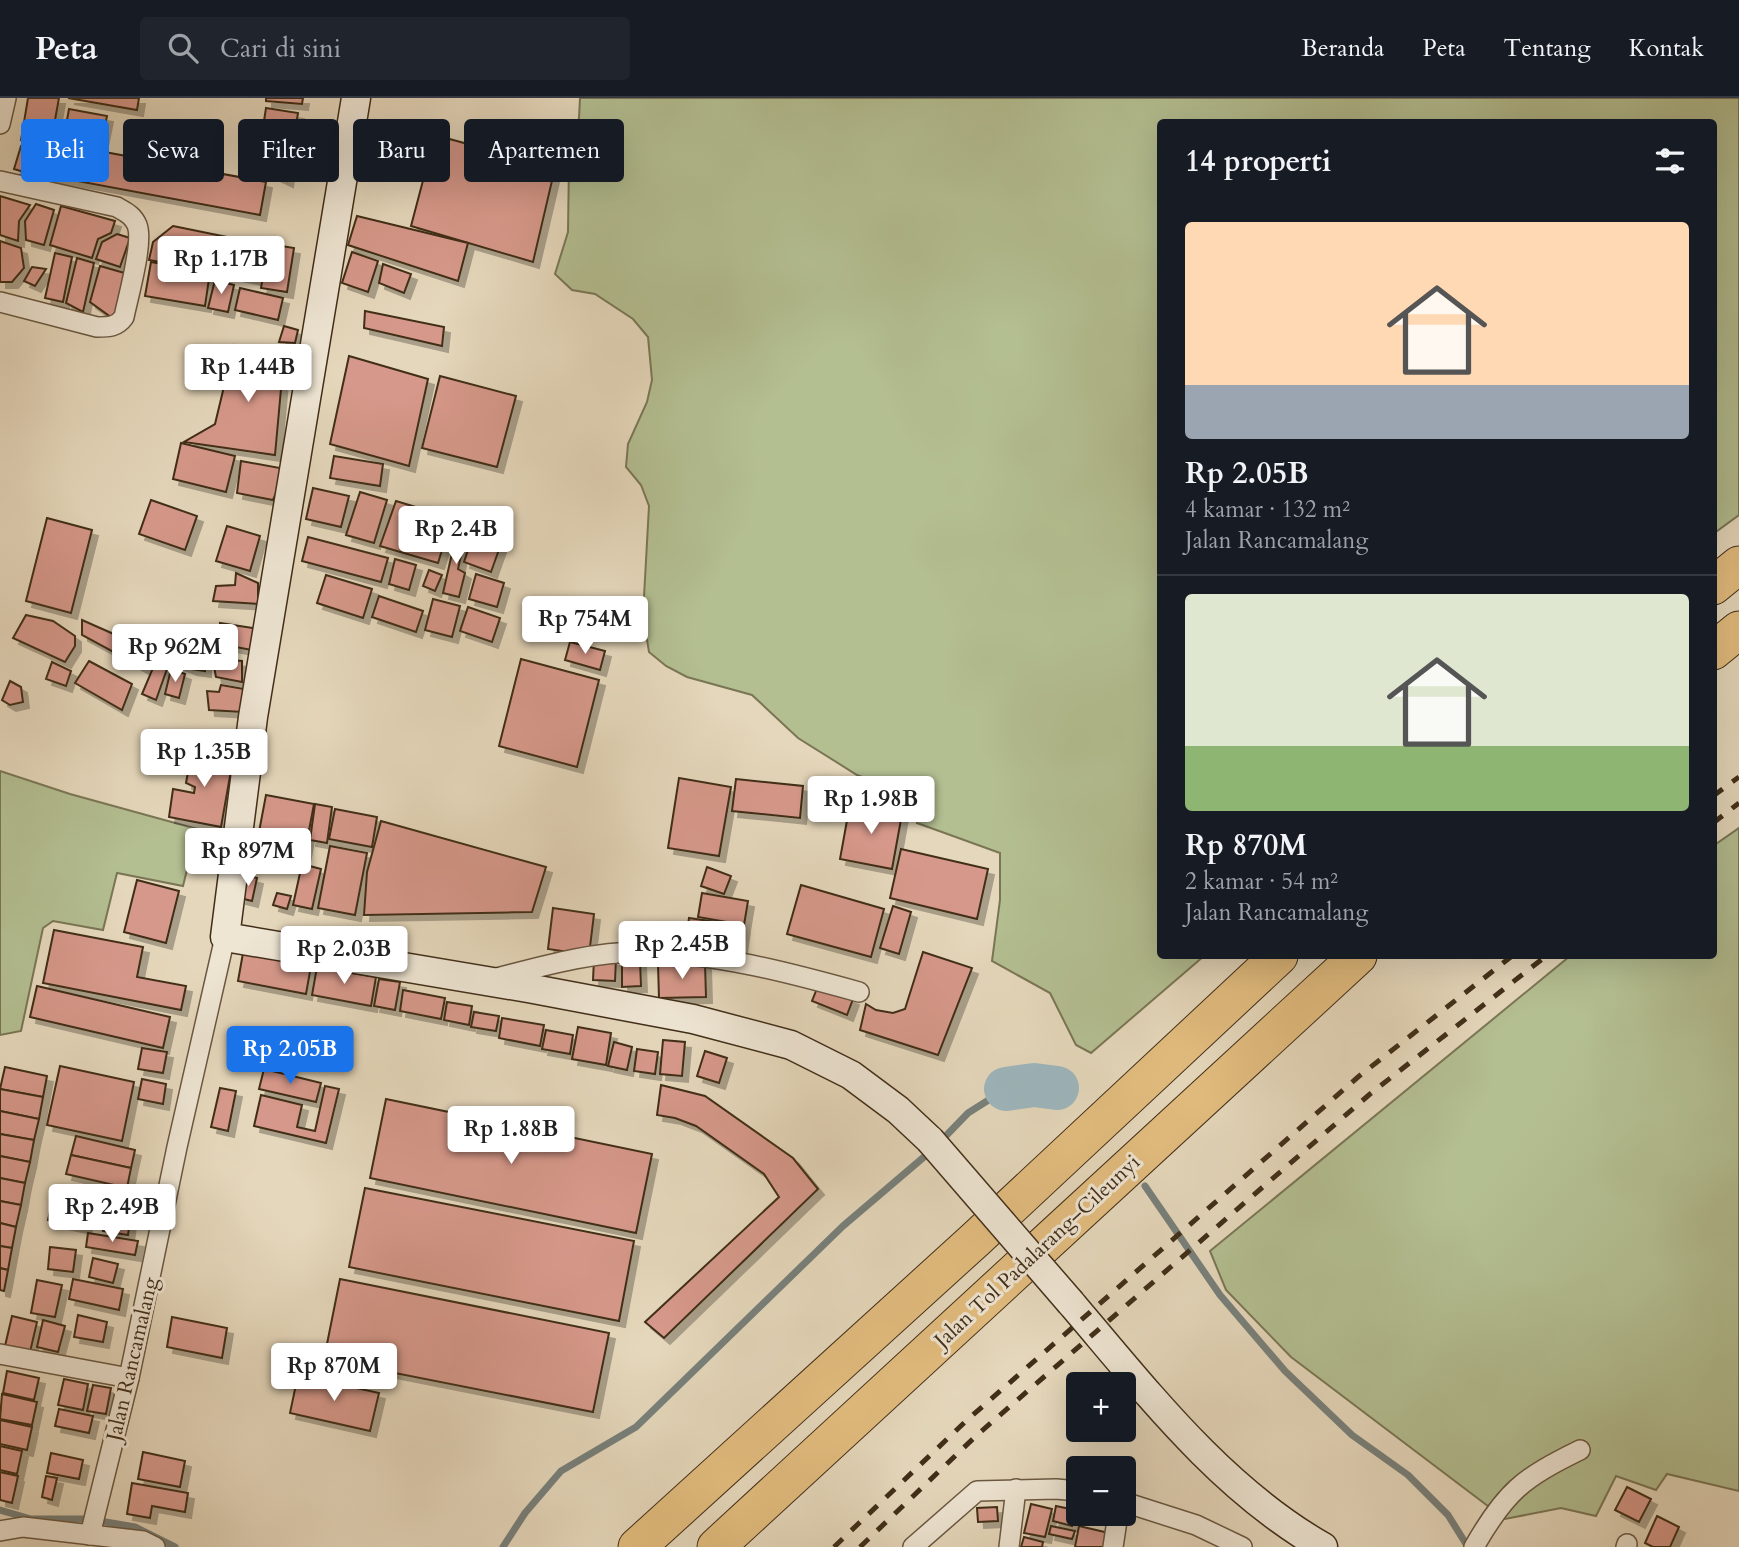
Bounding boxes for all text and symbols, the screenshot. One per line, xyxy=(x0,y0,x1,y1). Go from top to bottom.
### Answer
search box xyxy=(140,17,630,80)
text: Peta xyxy=(35,26,98,71)
icon: search xyxy=(164,29,202,67)
text: Cari di sini xyxy=(220,31,341,66)
text: Beranda xyxy=(1301,32,1384,65)
text: Peta xyxy=(1422,32,1466,65)
text: Tentang xyxy=(1504,32,1591,65)
text: Kontak xyxy=(1629,32,1704,65)
chip: Beli xyxy=(21,119,109,182)
chip: Sewa xyxy=(123,119,224,182)
chip: Filter xyxy=(238,119,339,182)
chip: Baru xyxy=(353,119,450,182)
chip: Apartemen xyxy=(464,119,624,182)
text: 14 properti xyxy=(1185,141,1331,182)
icon: filters xyxy=(1651,142,1689,180)
pin: Rp 1.17B xyxy=(149,236,293,296)
text: Rp 1.17B xyxy=(174,243,268,274)
icon: home xyxy=(1374,267,1500,393)
pin: Rp 1.44B xyxy=(176,344,320,404)
text: Rp 1.44B xyxy=(201,351,295,382)
text: Rp 2.05B xyxy=(1185,453,1309,494)
text: 4 kamar · 132 m² xyxy=(1185,494,1350,525)
pin: Rp 2.4B xyxy=(391,506,521,566)
text: Rp 2.4B xyxy=(414,513,498,544)
text: Jalan Rancamalang xyxy=(1185,525,1368,556)
pin: Rp 754M xyxy=(520,596,650,656)
text: Rp 754M xyxy=(538,603,632,634)
pin: Rp 962M xyxy=(110,624,240,684)
text: Rp 962M xyxy=(128,631,222,662)
icon: home xyxy=(1374,639,1500,765)
pin: Rp 1.35B xyxy=(132,730,276,789)
text: Rp 1.35B xyxy=(157,736,251,767)
pin: Rp 1.98B xyxy=(799,776,943,836)
text: Rp 1.98B xyxy=(824,783,918,814)
text: Rp 870M xyxy=(1185,825,1307,866)
pin: Rp 897M xyxy=(183,828,313,888)
text: Rp 897M xyxy=(201,835,295,866)
text: 2 kamar · 54 m² xyxy=(1185,866,1338,897)
text: Jalan Rancamalang xyxy=(1185,897,1368,928)
pin: Rp 2.45B xyxy=(610,922,754,981)
pin: Rp 2.03B xyxy=(272,926,416,986)
text: Rp 2.45B xyxy=(635,928,729,959)
text: Rp 2.03B xyxy=(297,933,391,964)
pin: Rp 2.05B xyxy=(218,1026,362,1086)
text: Rp 2.05B xyxy=(243,1033,337,1064)
pin: Rp 1.88B xyxy=(439,1107,583,1166)
text: Rp 1.88B xyxy=(464,1113,558,1144)
street label: Jalan Tol Padalarang–Cileunyi xyxy=(926,1148,1147,1357)
pin: Rp 2.49B xyxy=(40,1184,184,1244)
text: Rp 2.49B xyxy=(65,1191,159,1222)
street label: Jalan Rancamalang xyxy=(99,1274,165,1447)
pin: Rp 870M xyxy=(269,1344,399,1403)
text: Rp 870M xyxy=(287,1350,381,1381)
map controls xyxy=(1066,1372,1136,1526)
button: + xyxy=(1066,1372,1136,1442)
button: − xyxy=(1066,1456,1136,1526)

